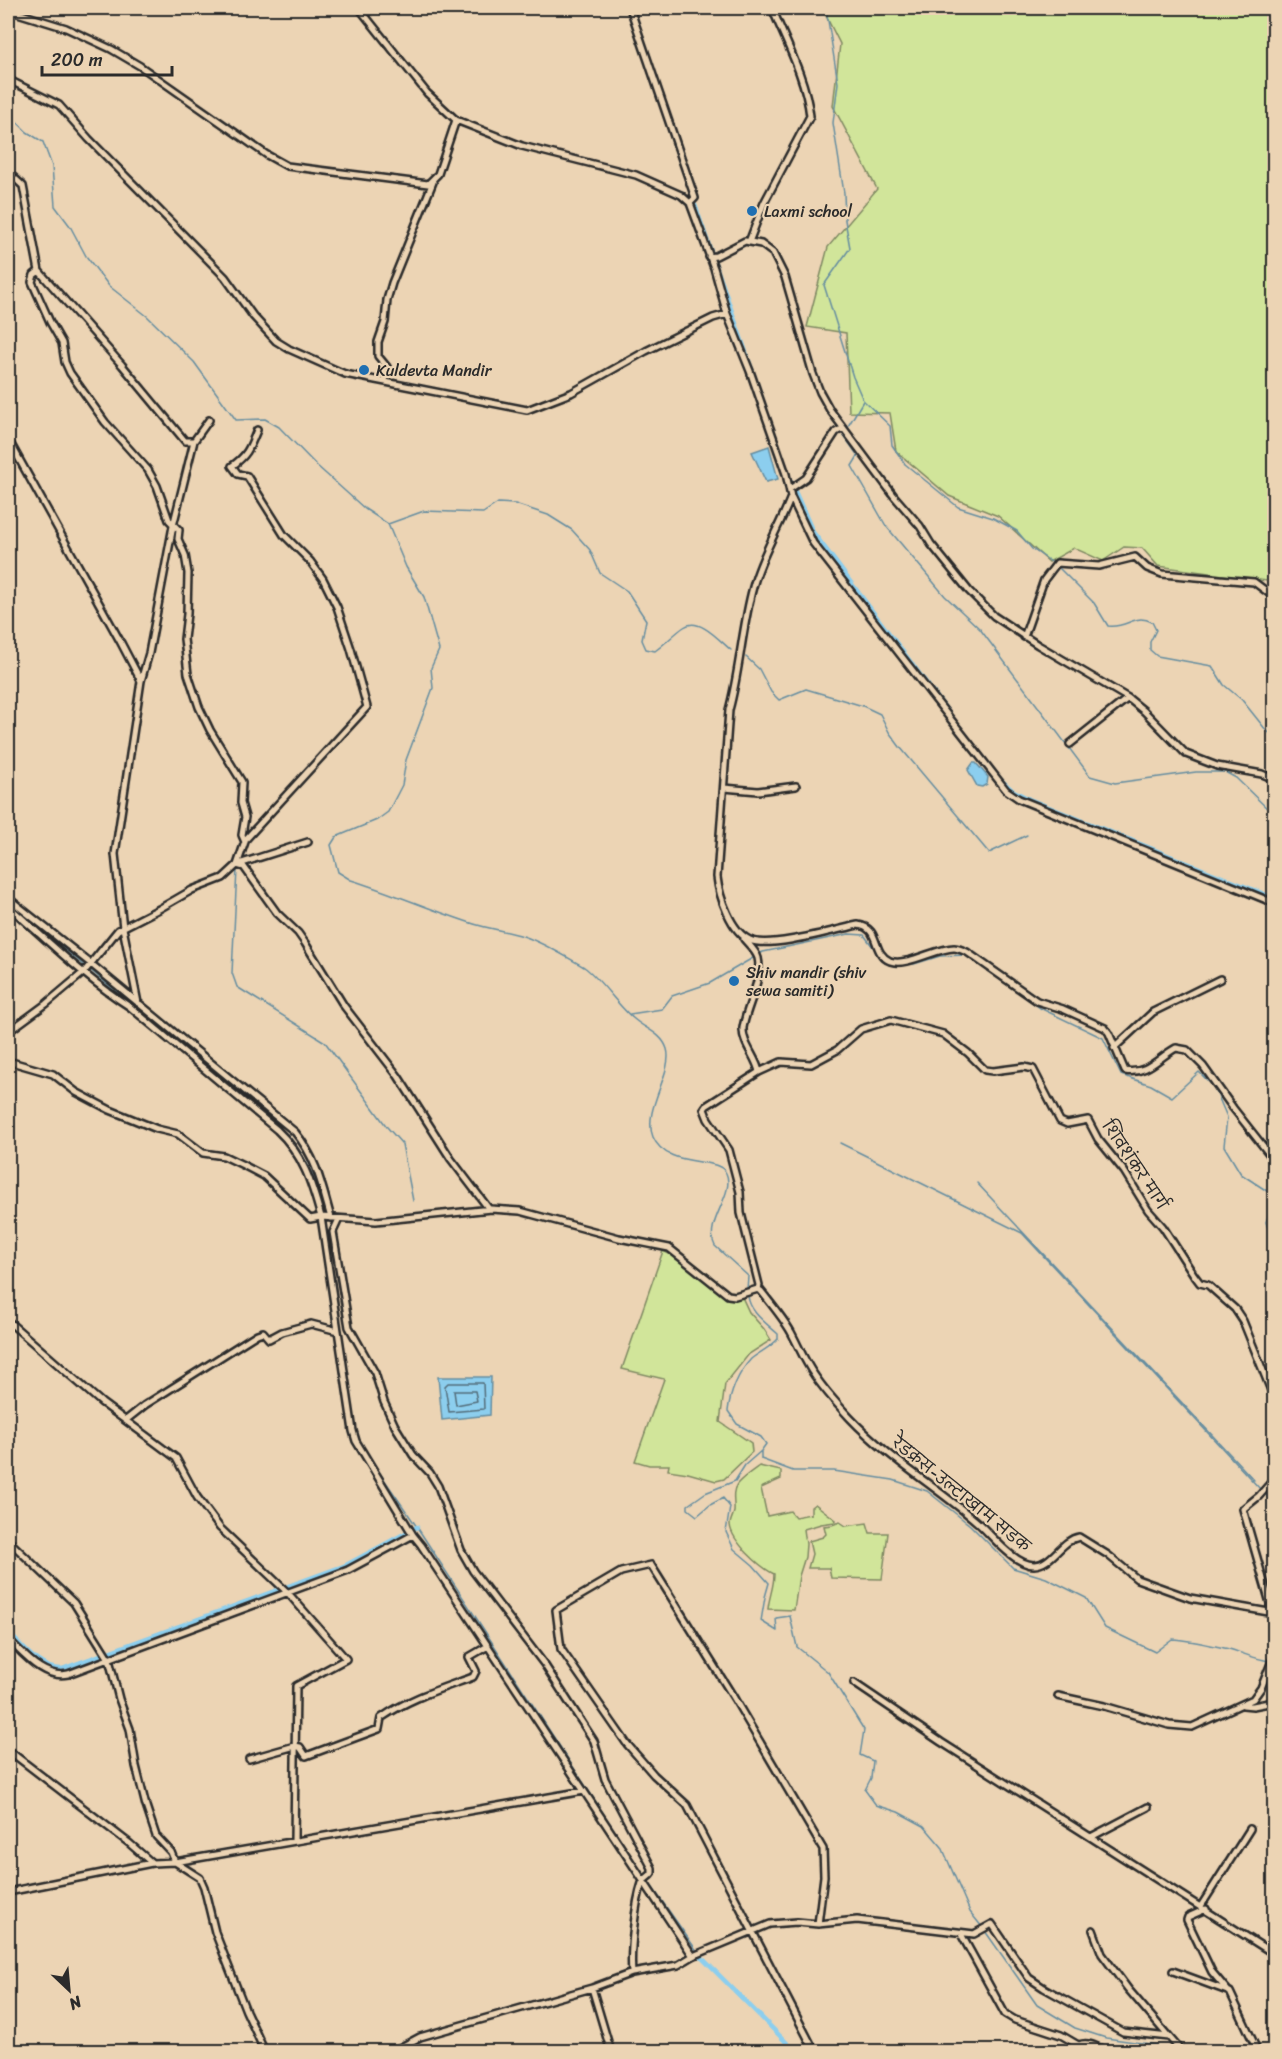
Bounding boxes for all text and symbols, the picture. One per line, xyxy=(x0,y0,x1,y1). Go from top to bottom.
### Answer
scale bar xyxy=(42,39,172,77)
text: 200 m xyxy=(51,44,103,76)
place label: Laxmi school xyxy=(764,197,852,226)
marker: Laxmi school xyxy=(745,204,759,218)
place label: Kuldevta Mandir xyxy=(376,356,493,385)
marker: Kuldevta Mandir xyxy=(357,363,371,377)
place label: Shiv mandir (shiv sewa samiti) xyxy=(745,958,867,1005)
marker: Shiv mandir (shiv sewa samiti) xyxy=(727,974,741,988)
street label: शिवशंकर मार्ग xyxy=(1094,1113,1177,1217)
street label: रेडक्रस-उल्टाखाम सडक xyxy=(883,1427,1038,1560)
north arrow xyxy=(39,1960,99,2020)
text: N xyxy=(63,1987,88,2019)

